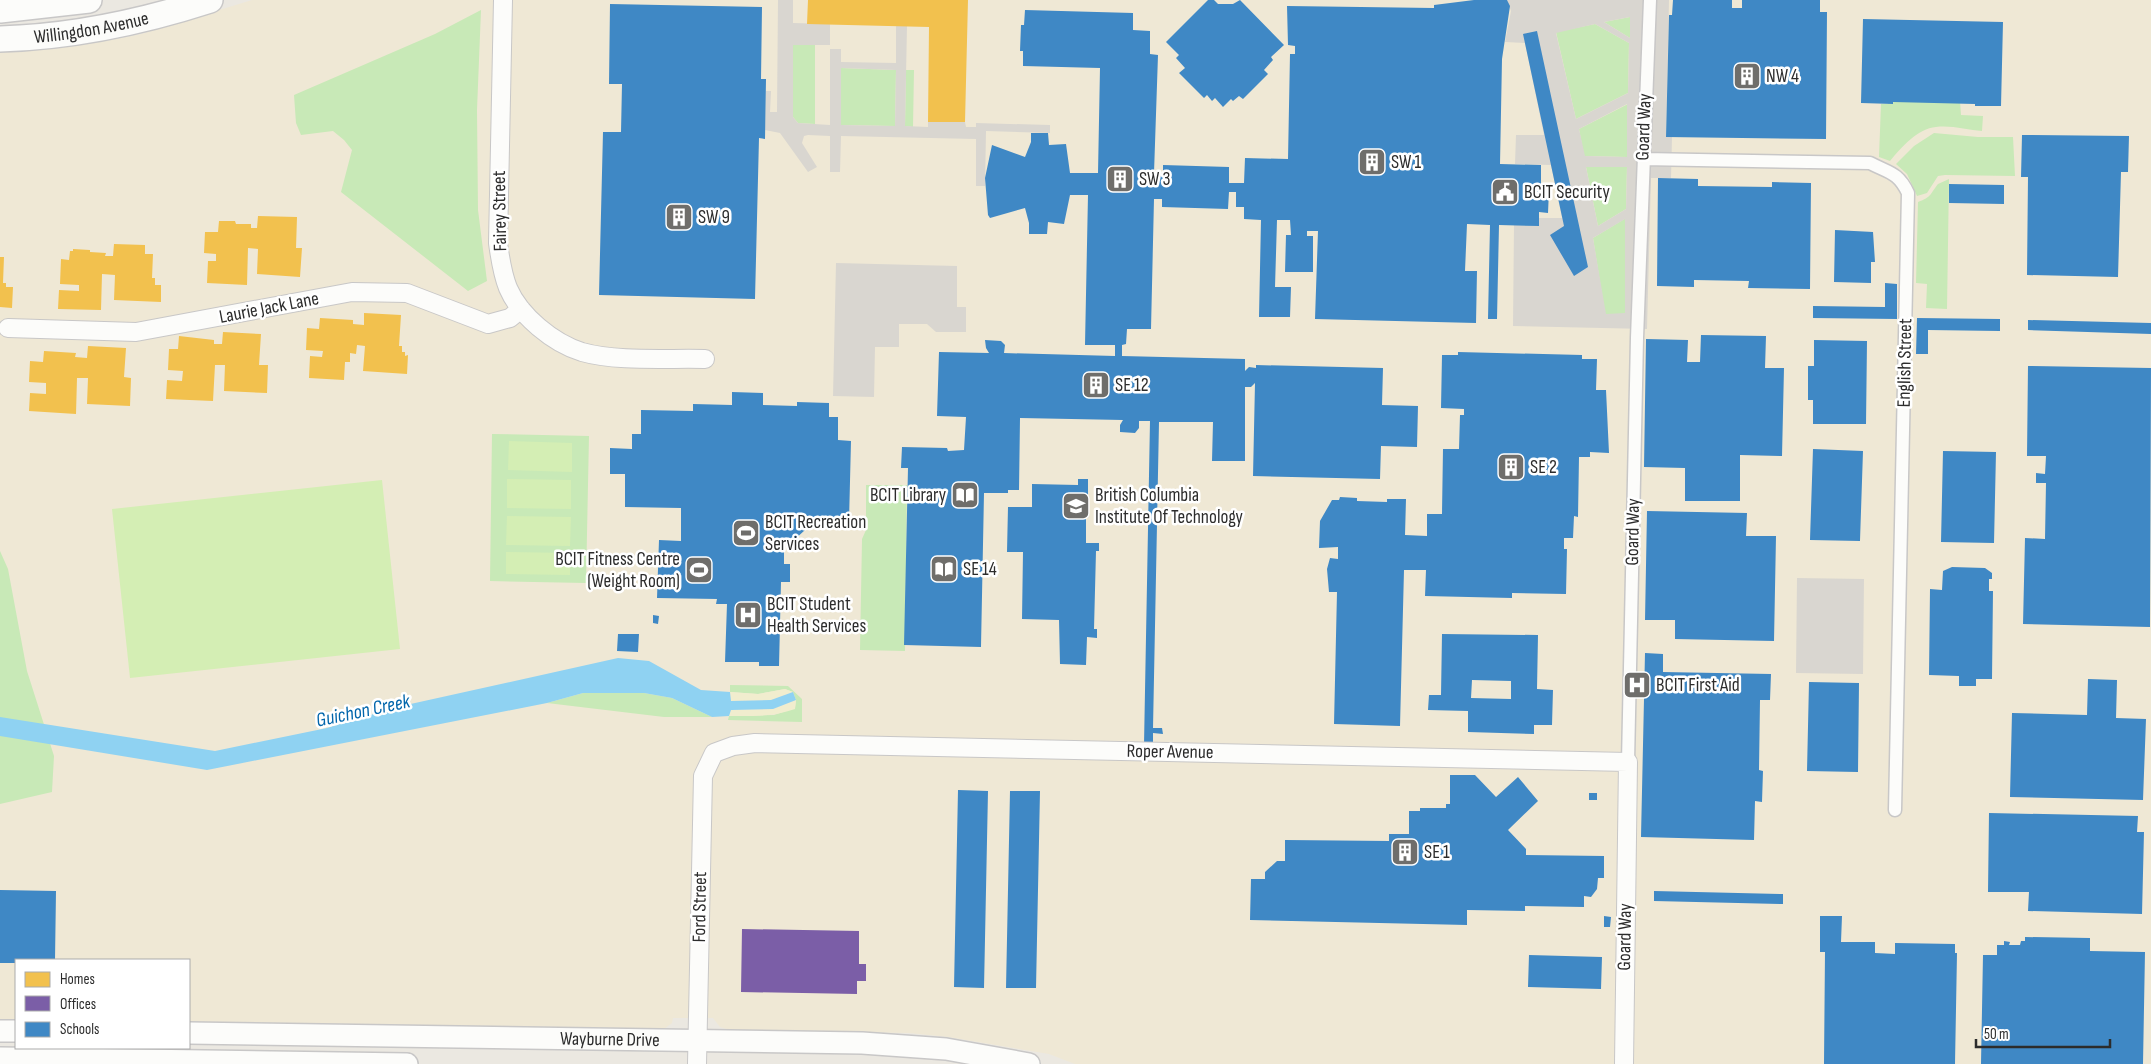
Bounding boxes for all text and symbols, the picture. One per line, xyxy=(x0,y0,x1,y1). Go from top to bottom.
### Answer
street label: Willingdon Avenue xyxy=(33,7,151,49)
building icon: NW 4 xyxy=(1732,61,1762,91)
place label: NW 4 xyxy=(1766,65,1799,88)
street label: Goard Way xyxy=(1631,92,1657,161)
building icon: SW 1 xyxy=(1357,147,1387,177)
place label: SW 1 xyxy=(1391,151,1422,174)
building icon: SW 3 xyxy=(1105,164,1135,194)
place label: SW 3 xyxy=(1139,168,1171,191)
street label: Fairey Street xyxy=(488,170,512,252)
public building icon: BCIT Security xyxy=(1490,177,1520,207)
place label: BCIT Security xyxy=(1524,181,1610,204)
building icon: SW 9 xyxy=(664,202,694,232)
place label: SW 9 xyxy=(698,206,730,229)
street label: Laurie Jack Lane xyxy=(217,287,321,329)
street label: English Street xyxy=(1893,318,1917,408)
building icon: SE 12 xyxy=(1081,370,1111,400)
place label: SE 12 xyxy=(1115,374,1149,397)
building icon: SE 2 xyxy=(1496,452,1526,482)
place label: SE 2 xyxy=(1530,456,1557,479)
library icon: BCIT Library xyxy=(950,480,980,510)
place label: BCIT Library xyxy=(870,484,947,507)
place label: British Columbia Institute Of Technology xyxy=(1095,484,1244,529)
school or university icon: British Columbia Institute Of Technology xyxy=(1061,491,1091,521)
street label: Goard Way xyxy=(1621,498,1645,566)
place label: BCIT Recreation Services xyxy=(765,511,866,556)
sports icon: BCIT Recreation Services xyxy=(731,518,761,548)
place label: BCIT Fitness Centre (Weight Room) xyxy=(555,548,680,593)
library icon: SE 14 xyxy=(929,554,959,584)
sports icon: BCIT Fitness Centre (Weight Room) xyxy=(684,555,714,585)
place label: SE 14 xyxy=(963,558,997,581)
place label: BCIT Student Health Services xyxy=(767,593,867,638)
hospital icon: BCIT Student Health Services xyxy=(733,600,763,630)
hospital icon: BCIT First Aid xyxy=(1622,670,1652,700)
place label: BCIT First Aid xyxy=(1656,674,1740,697)
water label: Guichon Creek xyxy=(314,689,413,733)
street label: Roper Avenue xyxy=(1126,740,1214,764)
building icon: SE 1 xyxy=(1390,837,1420,867)
place label: SE 1 xyxy=(1424,841,1450,864)
street label: Ford Street xyxy=(688,871,712,943)
street label: Goard Way xyxy=(1613,903,1637,971)
legend xyxy=(15,959,190,1049)
text: Homes xyxy=(60,970,95,989)
text: Offices xyxy=(60,995,96,1014)
scale bar xyxy=(1976,1016,2110,1048)
text: Schools xyxy=(60,1020,99,1039)
text: 50 m xyxy=(1984,1025,2009,1044)
street label: Wayburne Drive xyxy=(560,1027,660,1051)

